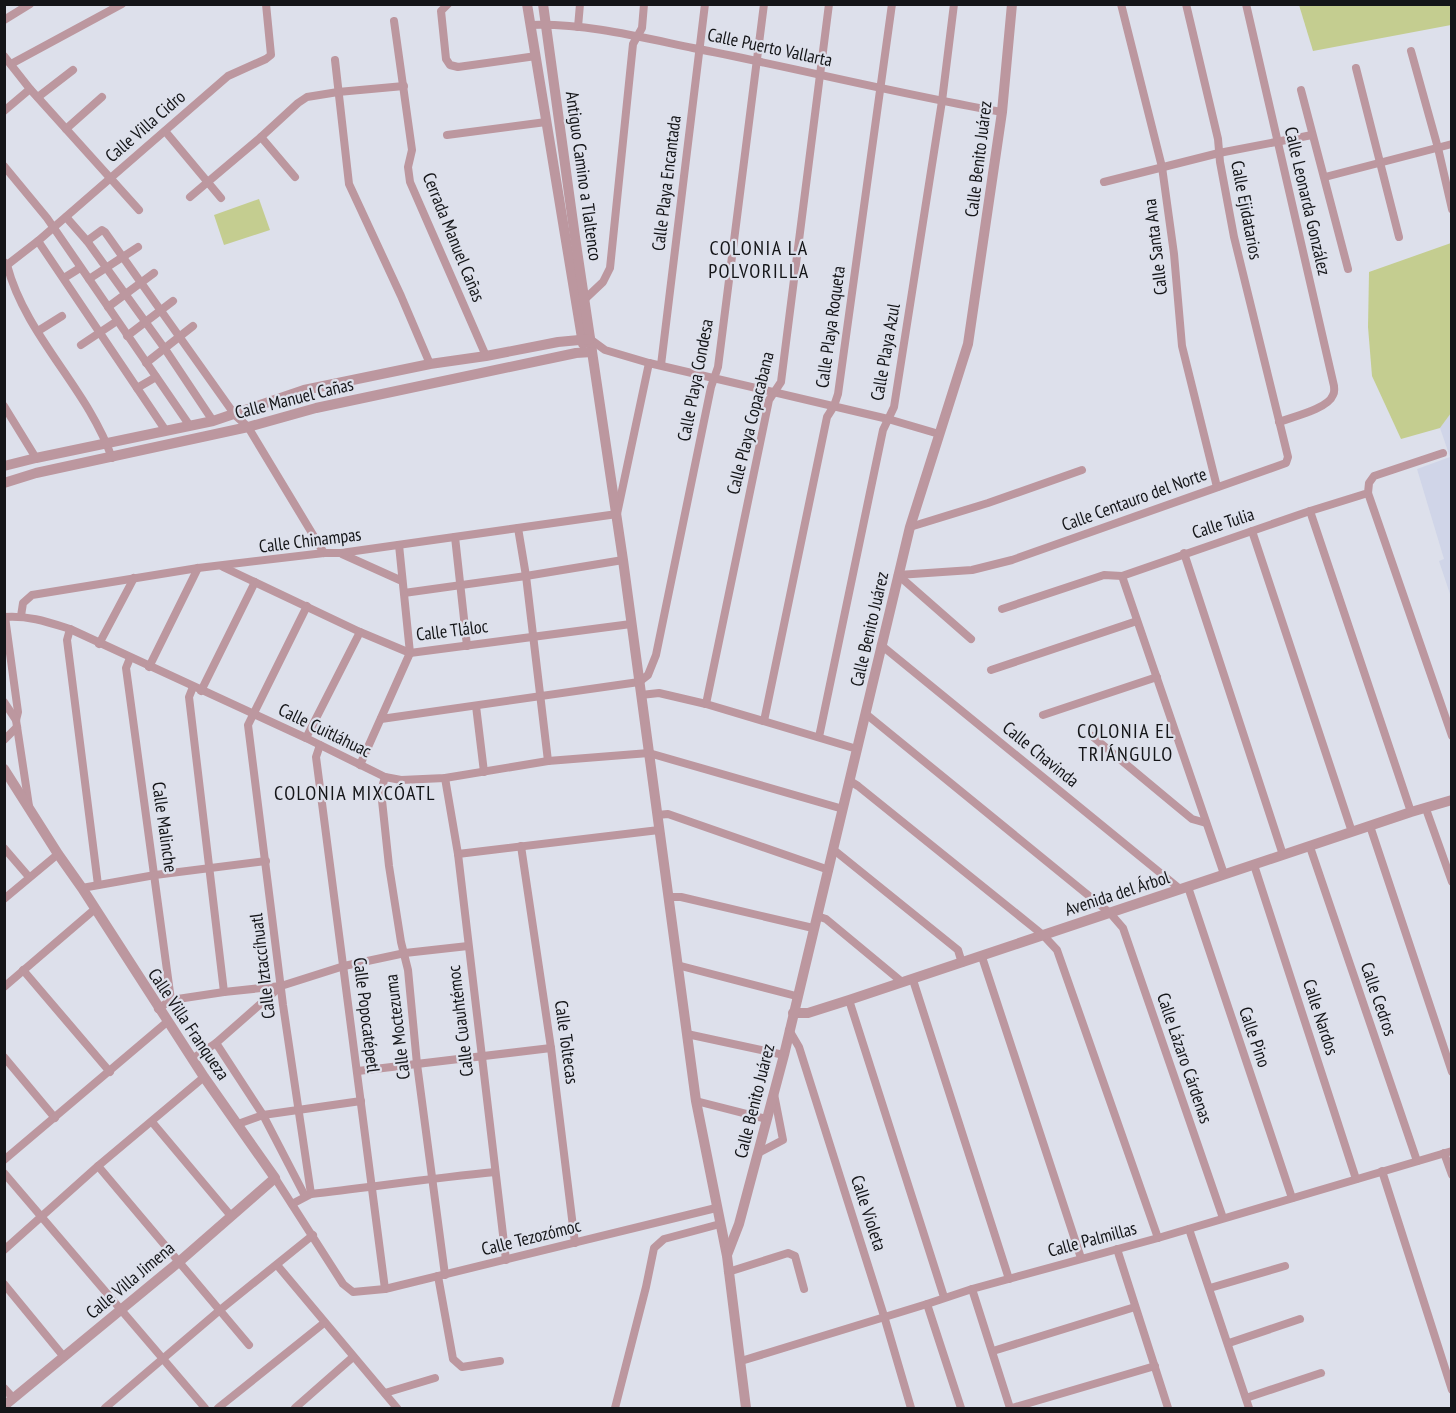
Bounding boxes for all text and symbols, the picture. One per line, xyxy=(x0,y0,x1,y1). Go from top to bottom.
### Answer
street label: Calle Puerto Vallarta xyxy=(706,23,834,71)
street label: Calle Villa Cidro xyxy=(100,85,190,167)
street label: Antiguo Camino a Tlaltenco xyxy=(561,90,607,262)
street label: Calle Benito Juárez xyxy=(959,100,997,218)
street label: Calle Playa Encantada xyxy=(646,114,686,252)
street label: Calle Leonarda González xyxy=(1280,125,1336,277)
street label: Calle Ejidatarios xyxy=(1226,159,1268,261)
street label: Cerrada Manuel Cañas xyxy=(418,169,490,305)
street label: Calle Santa Ana xyxy=(1138,198,1172,296)
district label: COLONIA LA POLVORILLA xyxy=(708,235,810,284)
street label: Calle Playa Roqueta xyxy=(810,264,850,390)
street label: Calle Playa Azul xyxy=(865,301,905,402)
street label: Calle Playa Condesa xyxy=(672,317,718,443)
street label: Calle Playa Copacabana xyxy=(721,349,779,497)
street label: Calle Manuel Cañas xyxy=(232,372,356,424)
street label: Calle Centauro del Norte xyxy=(1058,462,1210,536)
street label: Calle Tulia xyxy=(1189,502,1257,544)
street label: Calle Chinampas xyxy=(258,522,362,558)
street label: Calle Benito Juárez xyxy=(845,569,893,689)
street label: Calle Tláloc xyxy=(415,614,490,646)
street label: Calle Cuitláhuac xyxy=(275,698,376,763)
street label: Calle Chavinda xyxy=(998,716,1084,792)
district label: COLONIA EL TRIÁNGULO xyxy=(1077,718,1175,767)
street label: Calle Malinche xyxy=(147,780,183,874)
district label: COLONIA MIXCÓATL xyxy=(274,780,436,806)
street label: Avenida del Árbol xyxy=(1062,865,1173,921)
street label: Calle Iztaccíhuatl xyxy=(244,911,280,1020)
street label: Calle Popocatépetl xyxy=(349,956,386,1075)
street label: Calle Cedros xyxy=(1356,959,1402,1039)
street label: Calle Villa Franqueza xyxy=(143,964,235,1084)
street label: Calle Cuauhtémoc xyxy=(442,964,478,1078)
street label: Calle Moctezuma xyxy=(379,973,415,1081)
street label: Calle Nardos xyxy=(1298,976,1344,1058)
street label: Calle Lázaro Cárdenas xyxy=(1152,990,1218,1126)
street label: Calle Toltecas xyxy=(550,999,584,1085)
street label: Calle Pino xyxy=(1234,1004,1276,1071)
street label: Calle Benito Juárez xyxy=(729,1041,779,1161)
street label: Calle Violeta xyxy=(846,1172,892,1254)
street label: Calle Tezozómoc xyxy=(479,1213,584,1260)
street label: Calle Palmillas xyxy=(1045,1216,1139,1262)
street label: Calle Villa Jimena xyxy=(81,1236,179,1324)

